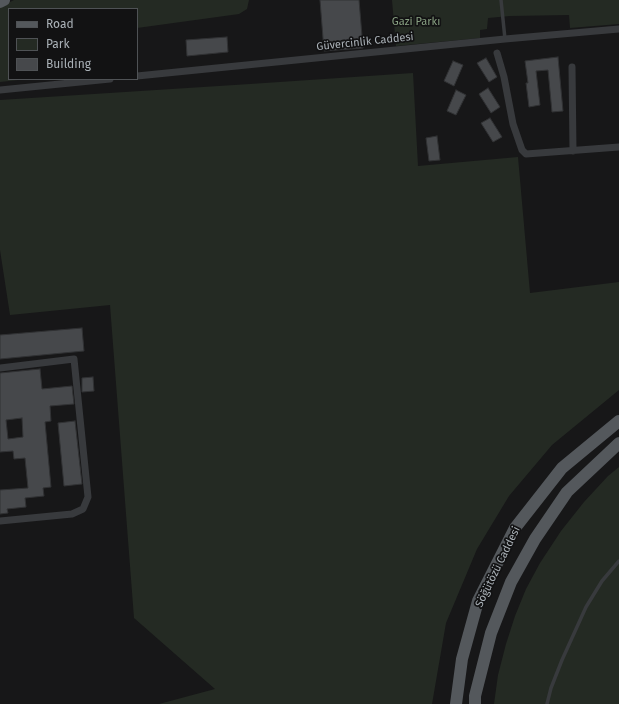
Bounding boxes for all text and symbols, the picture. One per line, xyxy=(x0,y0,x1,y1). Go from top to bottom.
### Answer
legend xyxy=(8,8,138,80)
park label: Gazi Parkı xyxy=(392,15,440,29)
text: Road xyxy=(46,17,74,31)
street label: Güvercinlik Caddesi xyxy=(316,30,414,54)
text: Park xyxy=(46,37,70,51)
text: Building xyxy=(46,57,91,71)
street label: Söğütözü Caddesi xyxy=(473,525,523,609)

